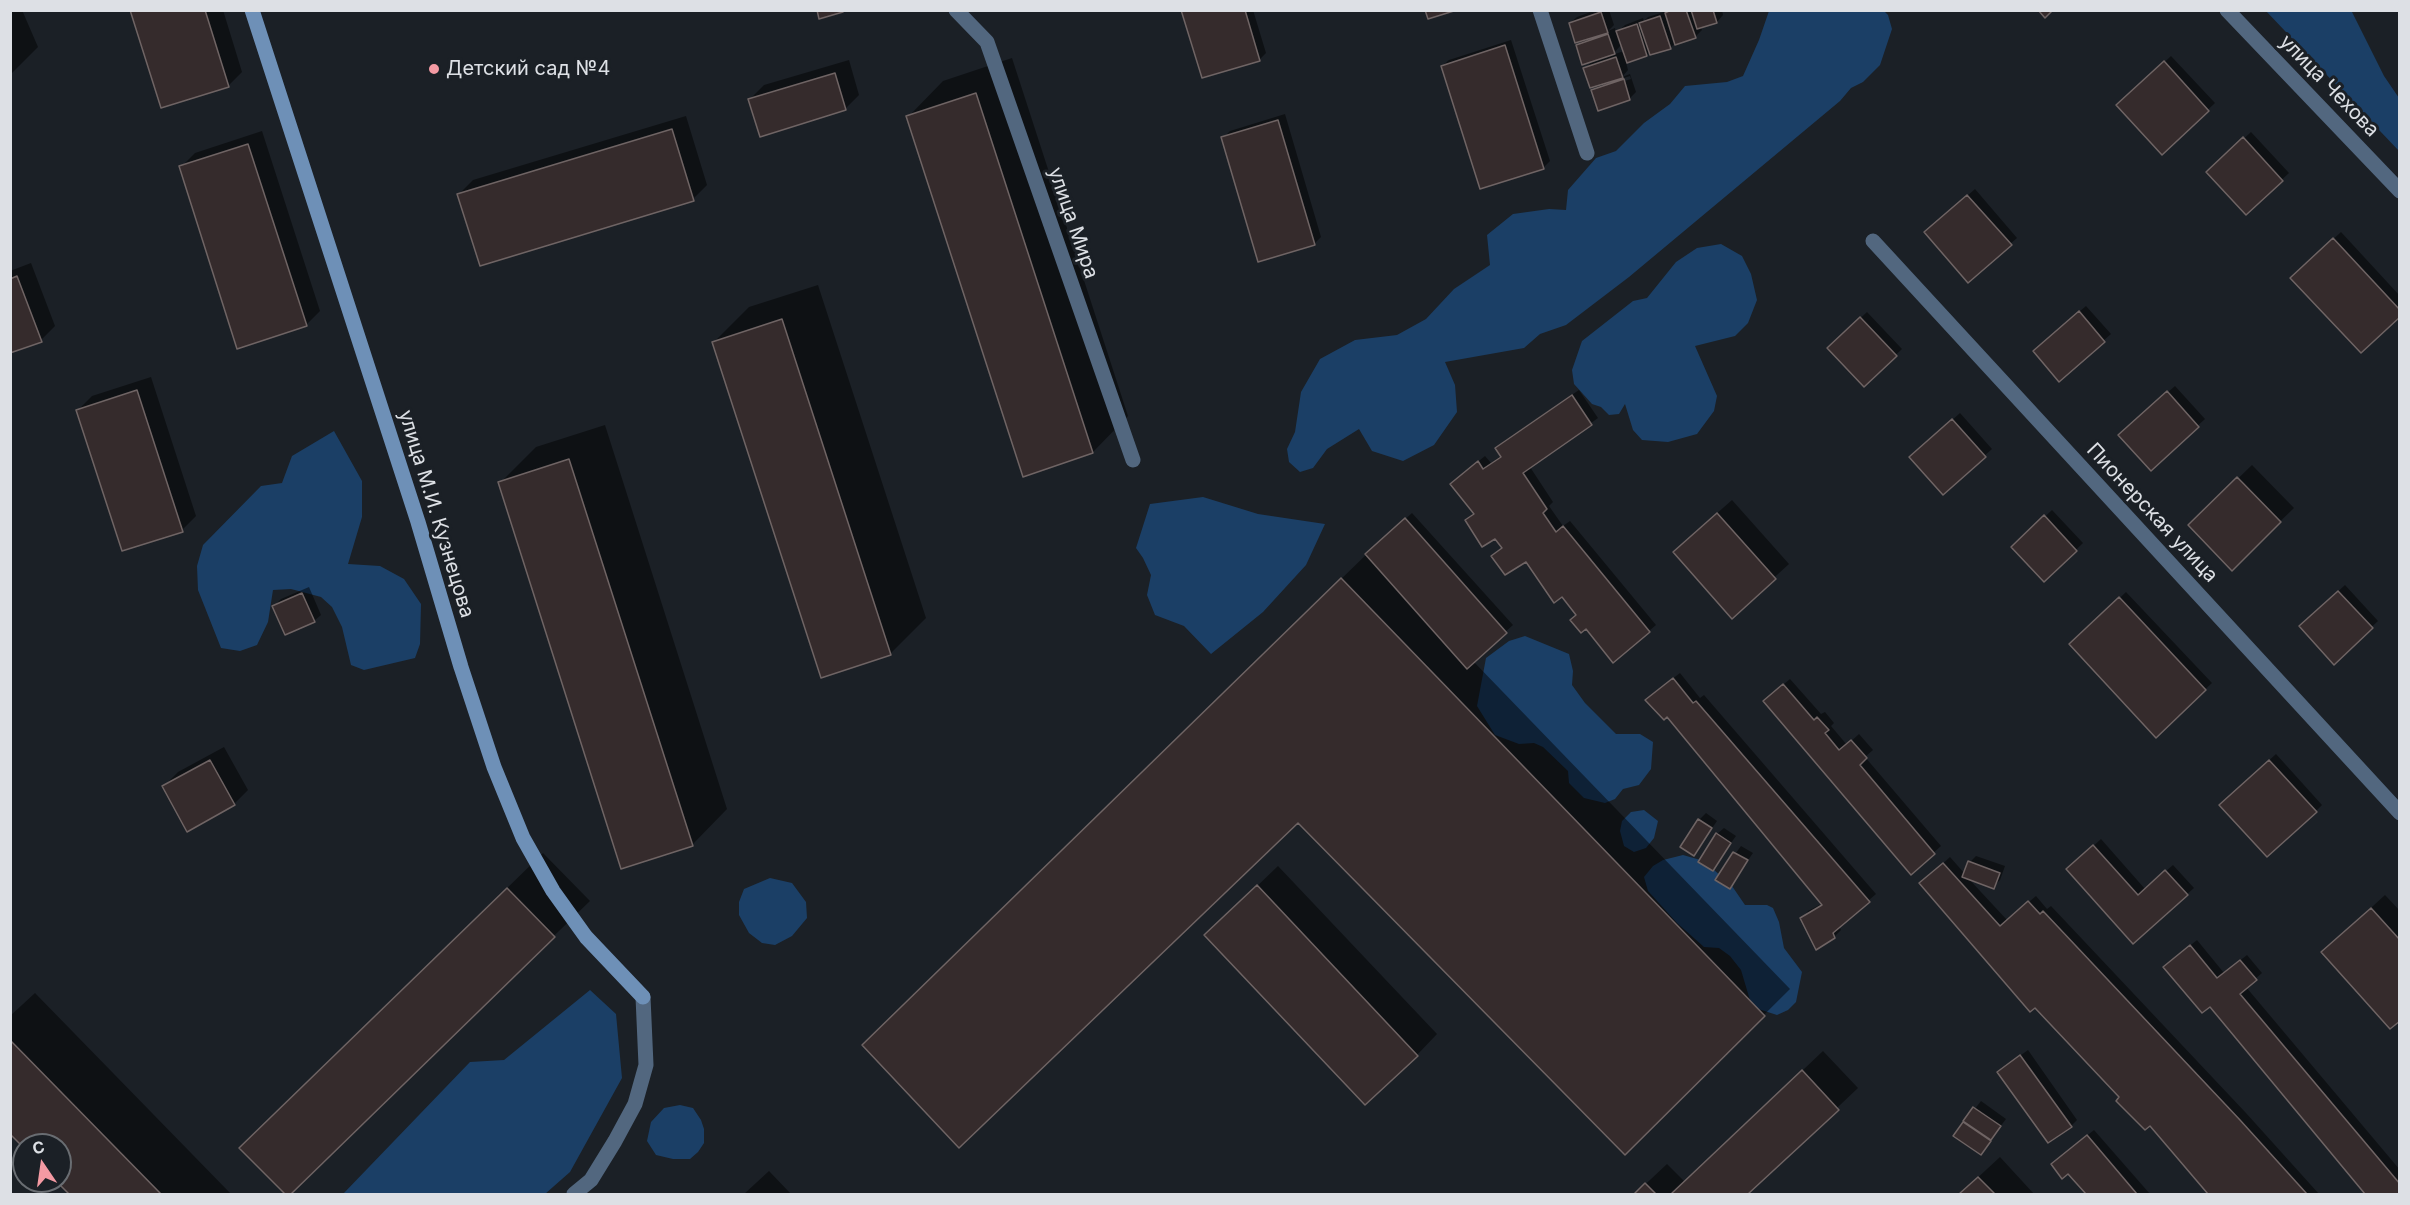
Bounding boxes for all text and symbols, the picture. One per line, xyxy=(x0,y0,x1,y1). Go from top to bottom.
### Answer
street label: улица Чехова xyxy=(2274,30,2384,142)
place label: Детский сад №4 xyxy=(446,57,610,81)
marker: Детский сад №4 xyxy=(427,62,441,76)
street label: улица Мира xyxy=(1043,164,1103,282)
street label: улица М.И. Кузнецова xyxy=(393,407,479,621)
street label: Пионерская улица xyxy=(2081,438,2223,588)
north arrow xyxy=(12,1133,72,1193)
text: С xyxy=(30,1136,46,1158)

